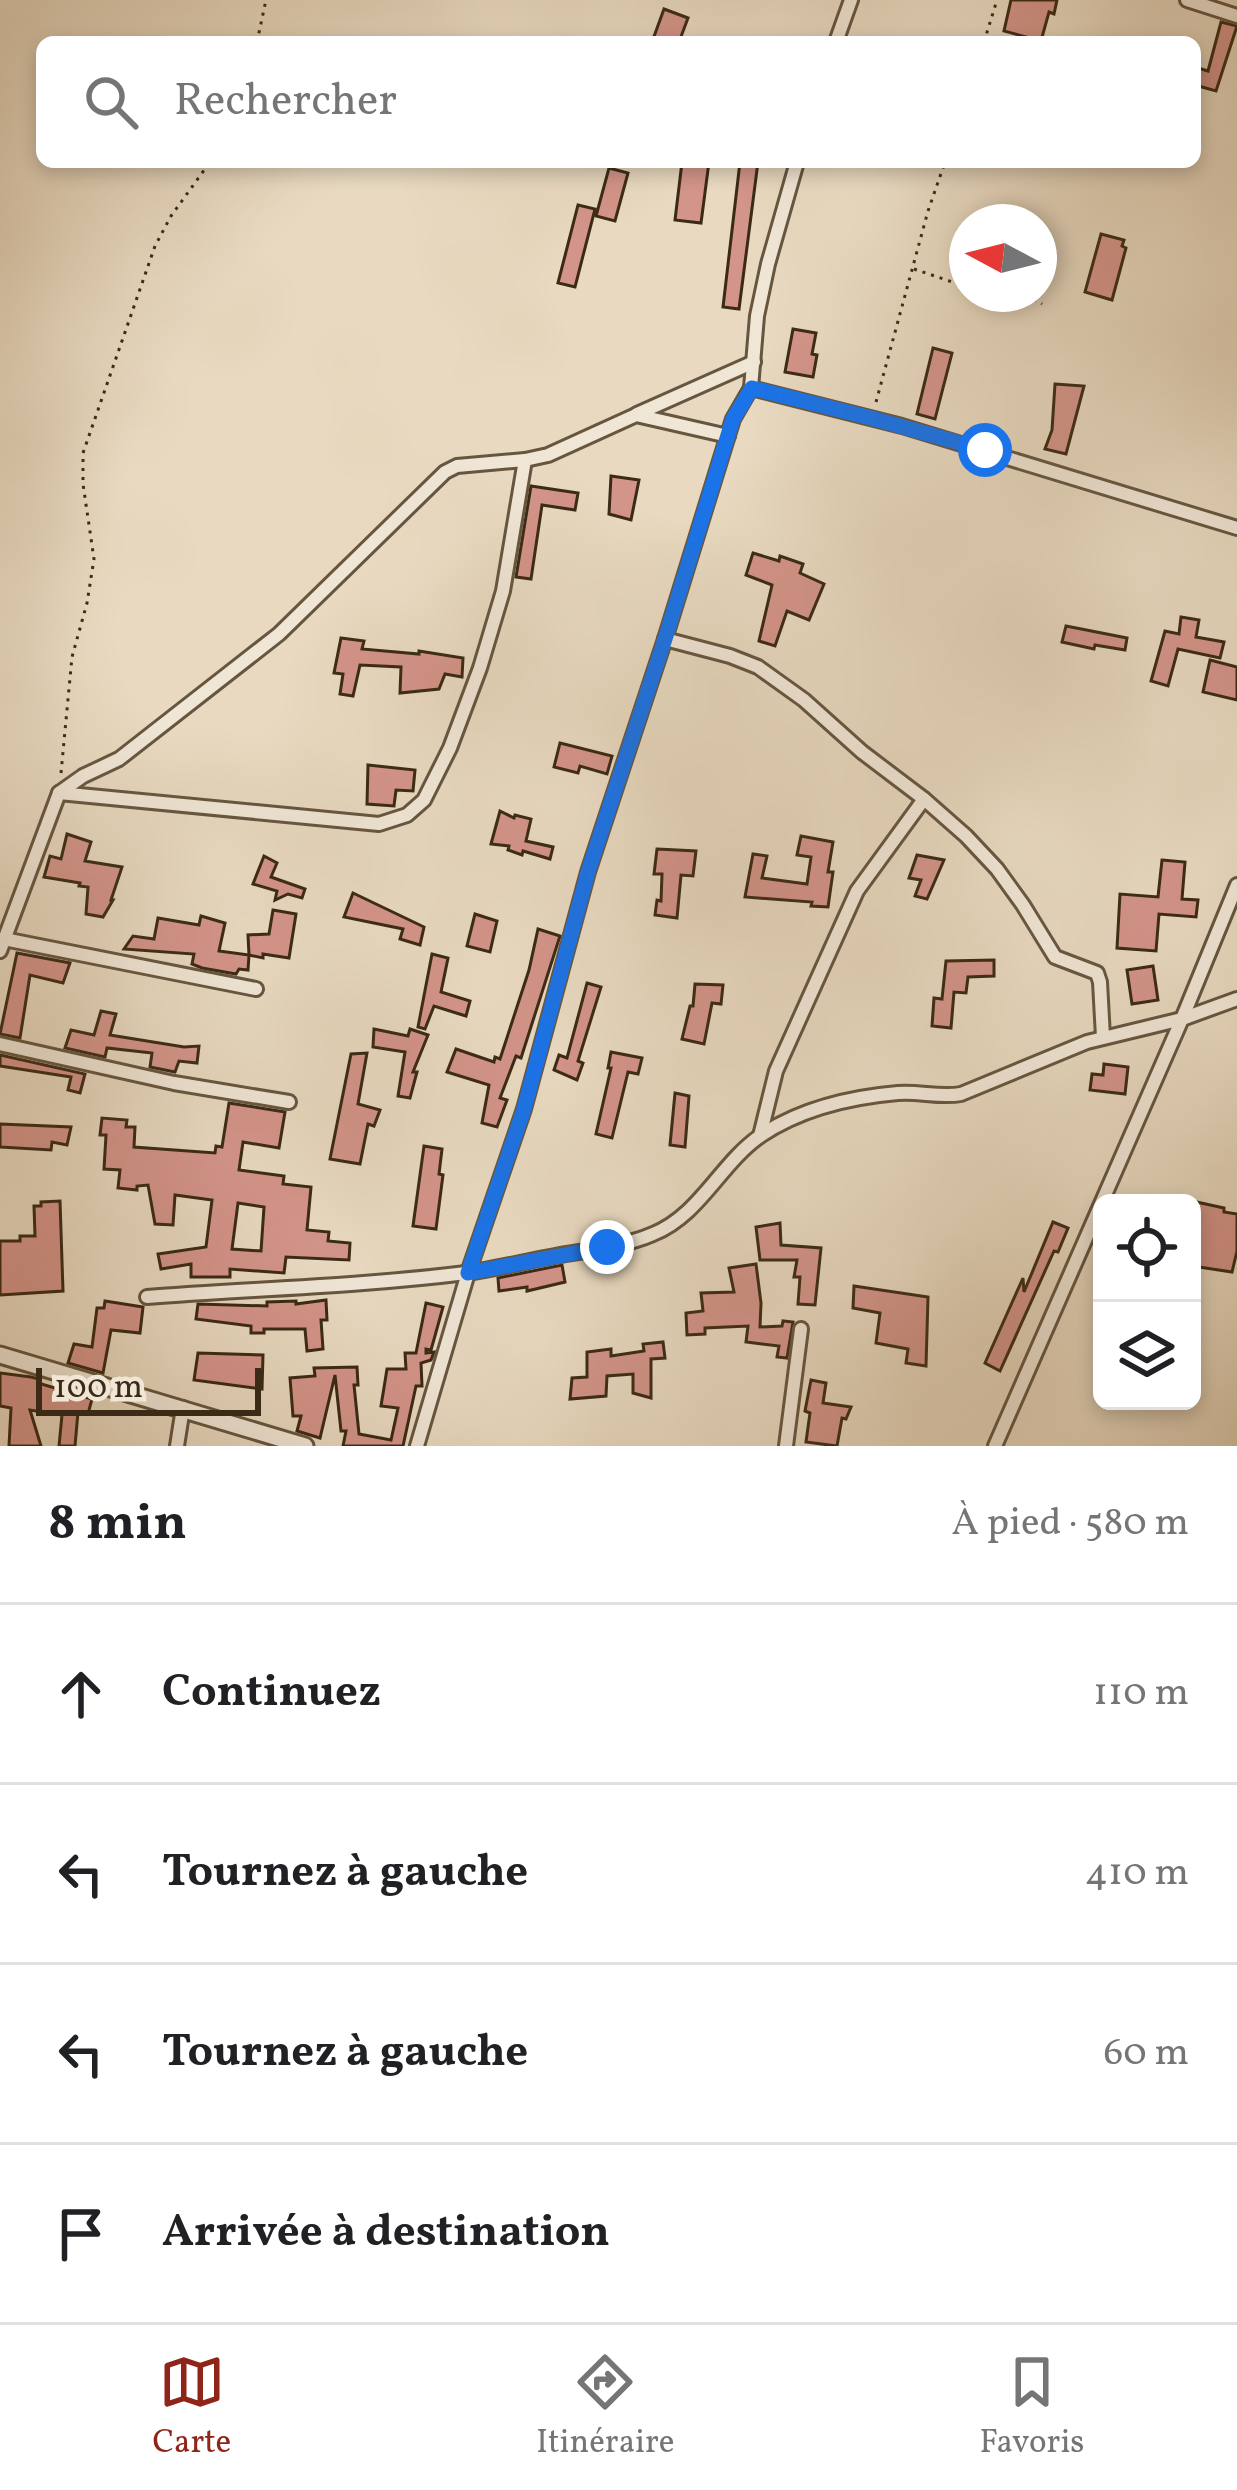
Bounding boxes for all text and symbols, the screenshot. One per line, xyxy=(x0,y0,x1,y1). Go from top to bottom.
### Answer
search box xyxy=(36,36,1201,168)
icon: search xyxy=(78,69,144,135)
text: Rechercher xyxy=(174,71,397,134)
north arrow xyxy=(949,204,1057,312)
route start xyxy=(958,423,1012,477)
map controls xyxy=(1093,1194,1201,1410)
button: locate xyxy=(1093,1194,1201,1302)
route end xyxy=(580,1220,634,1274)
button: layers xyxy=(1093,1302,1201,1410)
scale bar xyxy=(36,1362,261,1415)
text: 100 m xyxy=(54,1366,143,1412)
text: 8 min xyxy=(48,1489,187,1560)
text: À pied · 580 m xyxy=(952,1497,1189,1551)
icon: ahead xyxy=(48,1661,114,1727)
text: Continuez xyxy=(162,1662,381,1725)
text: 110 m xyxy=(1093,1667,1189,1721)
icon: left xyxy=(48,1841,114,1907)
text: Tournez à gauche xyxy=(162,1842,528,1905)
text: 410 m xyxy=(1085,1847,1189,1901)
icon: left xyxy=(48,2021,114,2087)
text: Tournez à gauche xyxy=(162,2022,528,2085)
text: 60 m xyxy=(1104,2027,1189,2081)
icon: arrive xyxy=(48,2201,114,2267)
text: Arrivée à destination xyxy=(162,2202,610,2265)
tab: Carte xyxy=(153,2349,231,2467)
tab: Itinéraire xyxy=(536,2349,675,2467)
tab: Favoris xyxy=(980,2349,1084,2467)

